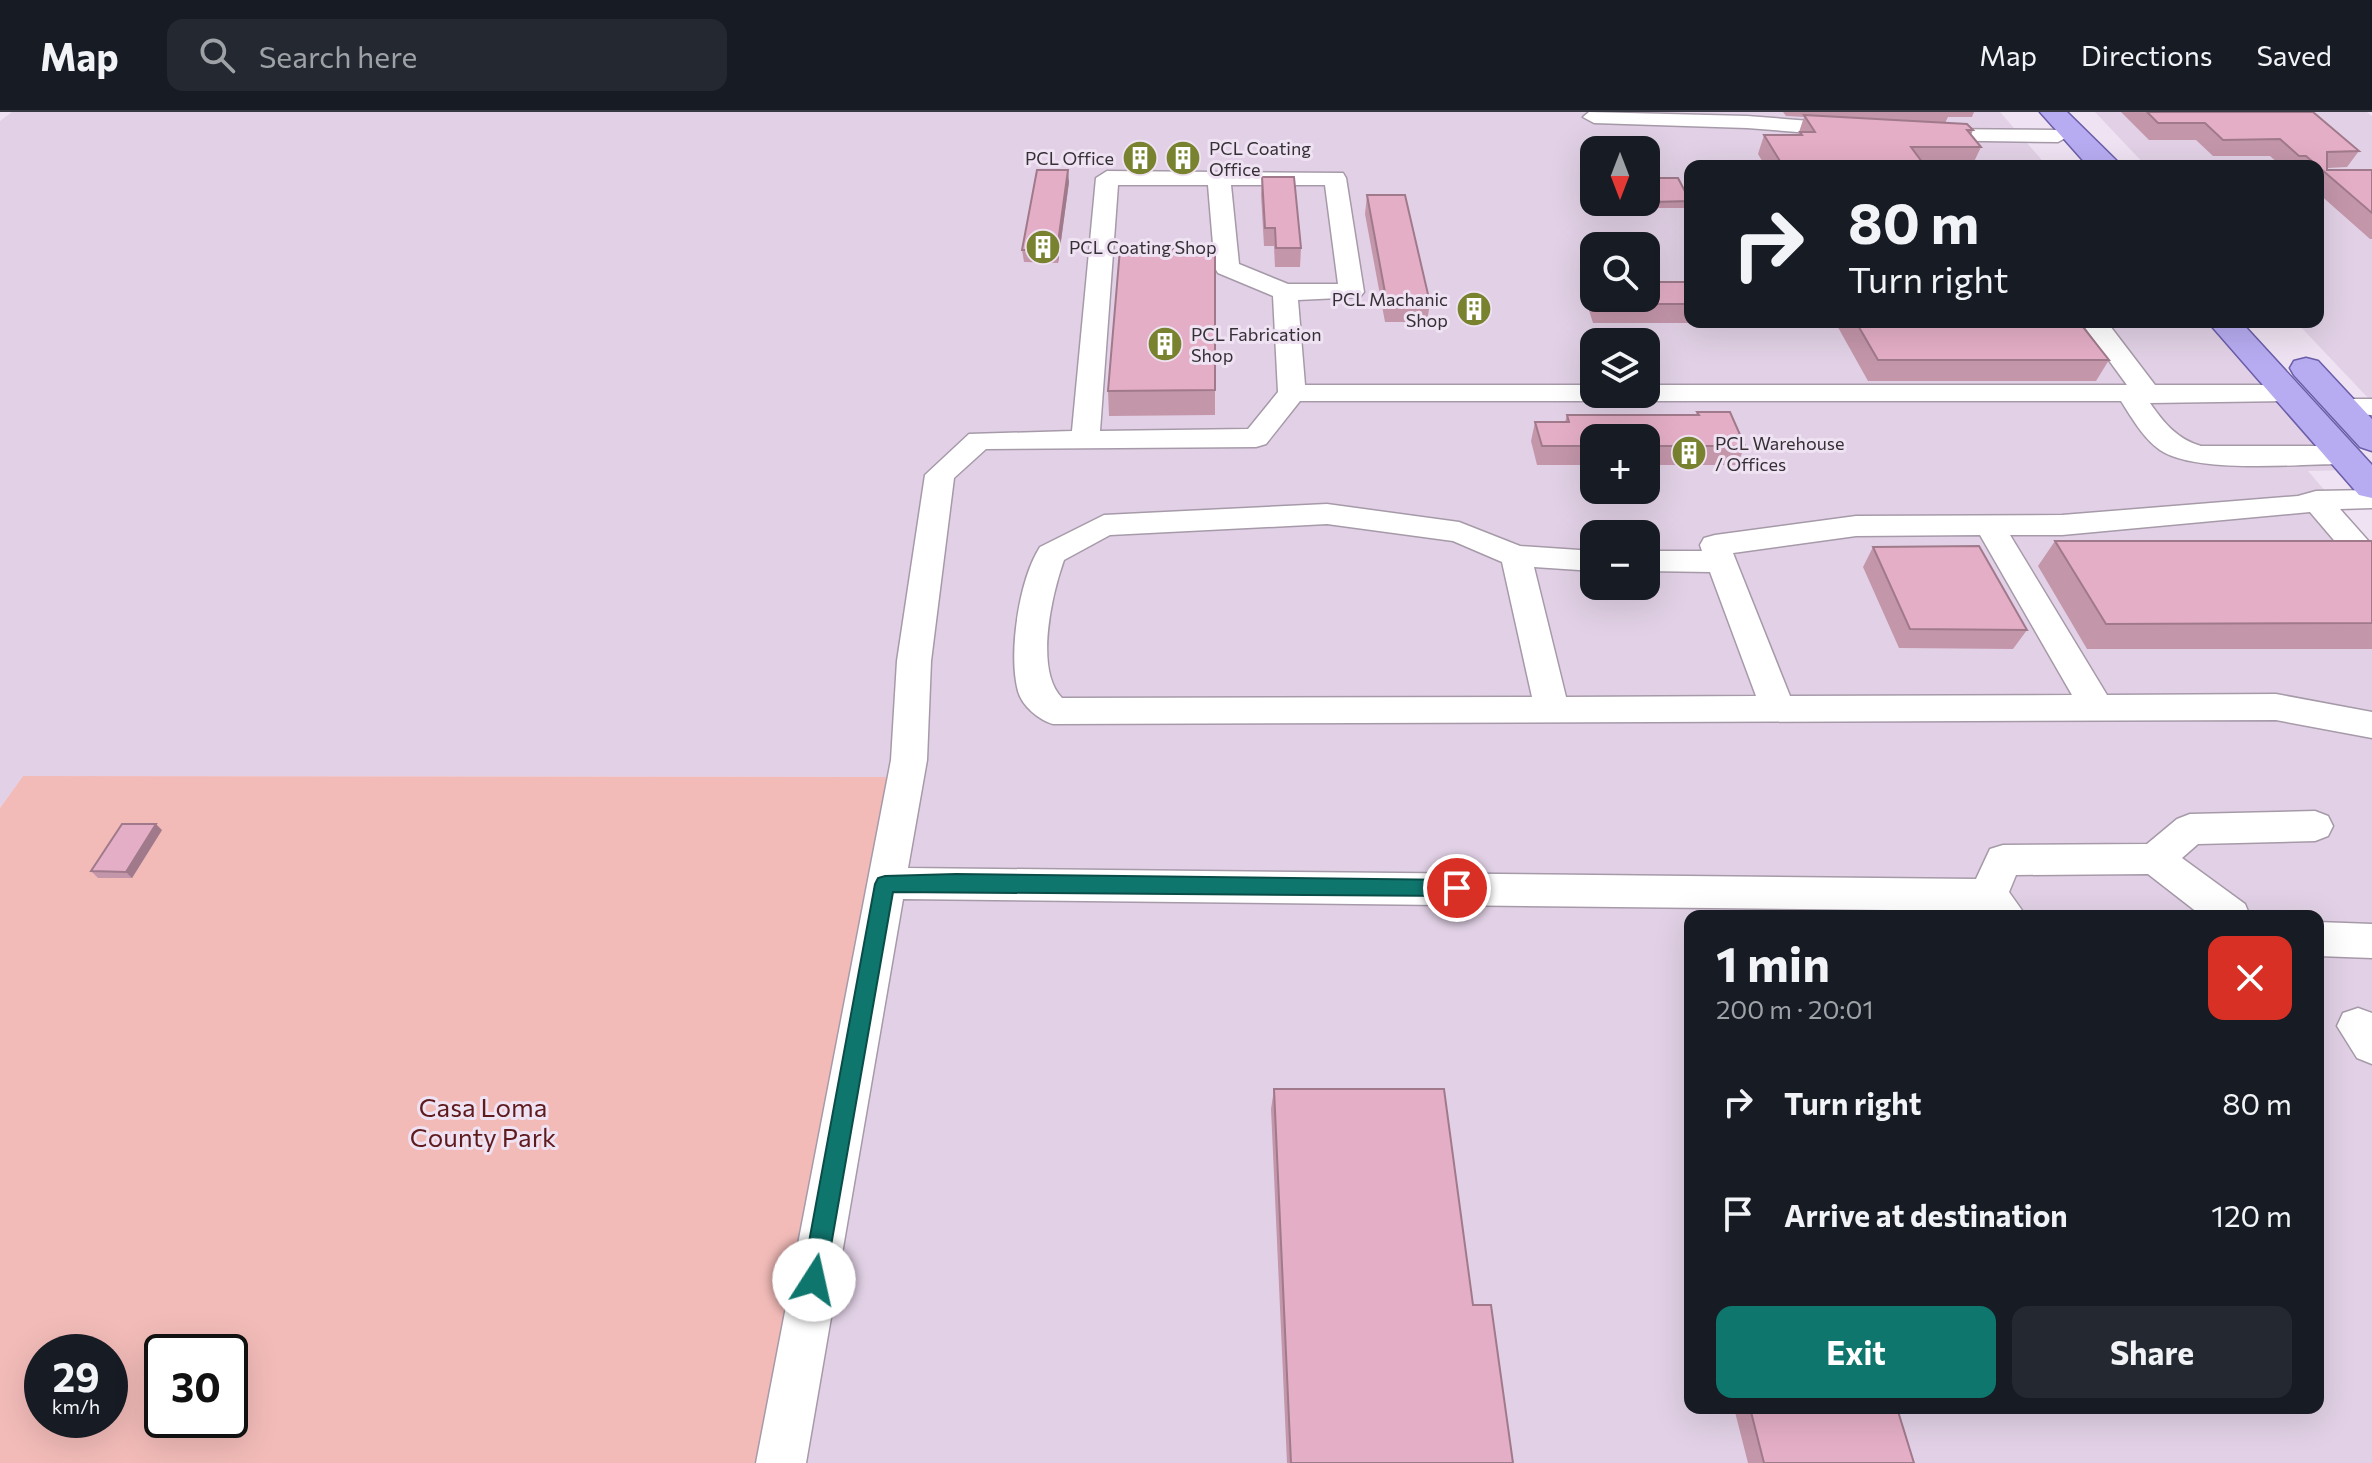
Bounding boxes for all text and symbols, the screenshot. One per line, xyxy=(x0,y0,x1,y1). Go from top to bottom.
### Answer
search box xyxy=(167,19,727,91)
text: Map xyxy=(40,32,119,79)
icon: search xyxy=(195,33,239,77)
text: Search here xyxy=(259,37,417,74)
text: Map xyxy=(1979,38,2037,72)
text: Directions xyxy=(2081,38,2212,72)
text: Saved xyxy=(2256,38,2332,72)
north arrow xyxy=(1580,136,1660,216)
map controls xyxy=(1580,136,1660,600)
place label: PCL Coating Office xyxy=(1209,137,1311,180)
building icon: PCL Office xyxy=(1121,139,1159,177)
building icon: PCL Coating Office xyxy=(1164,139,1202,177)
place label: PCL Office xyxy=(1025,147,1114,169)
text: 80 m xyxy=(1848,187,1979,256)
icon: right xyxy=(1716,192,1820,296)
building icon: PCL Coating Shop xyxy=(1024,228,1062,266)
button: search xyxy=(1580,232,1660,312)
place label: PCL Coating Shop xyxy=(1069,236,1217,258)
text: Turn right xyxy=(1848,256,2009,300)
place label: PCL Machanic Shop xyxy=(1332,288,1448,331)
building icon: PCL Machanic Shop xyxy=(1455,290,1493,328)
place label: PCL Fabrication Shop xyxy=(1191,323,1322,366)
building icon: PCL Fabrication Shop xyxy=(1146,325,1184,363)
button: layers xyxy=(1580,328,1660,408)
button: + xyxy=(1580,424,1660,504)
place label: PCL Warehouse / Offices xyxy=(1715,432,1844,475)
building icon: PCL Warehouse / Offices xyxy=(1670,434,1708,472)
button: − xyxy=(1580,520,1660,600)
pin xyxy=(1423,854,1491,922)
icon: arrive xyxy=(1435,866,1479,910)
text: 1 min xyxy=(1716,933,1830,992)
button: close xyxy=(2208,936,2292,1020)
text: 200 m · 20:01 xyxy=(1716,993,1874,1024)
icon: right xyxy=(1716,1080,1760,1124)
text: Turn right xyxy=(1784,1084,1921,1121)
text: 80 m xyxy=(2222,1084,2292,1121)
park label: Casa Loma County Park xyxy=(410,1091,556,1152)
icon: arrive xyxy=(1716,1192,1760,1236)
text: Arrive at destination xyxy=(1784,1196,2068,1233)
text: 120 m xyxy=(2211,1196,2292,1233)
position arrow xyxy=(772,1238,856,1322)
button: Exit xyxy=(1716,1306,1996,1398)
button: Share xyxy=(2012,1306,2292,1398)
speed limit sign: 30 xyxy=(144,1334,248,1438)
text: 29 xyxy=(52,1351,100,1400)
text: km/h xyxy=(52,1394,100,1418)

